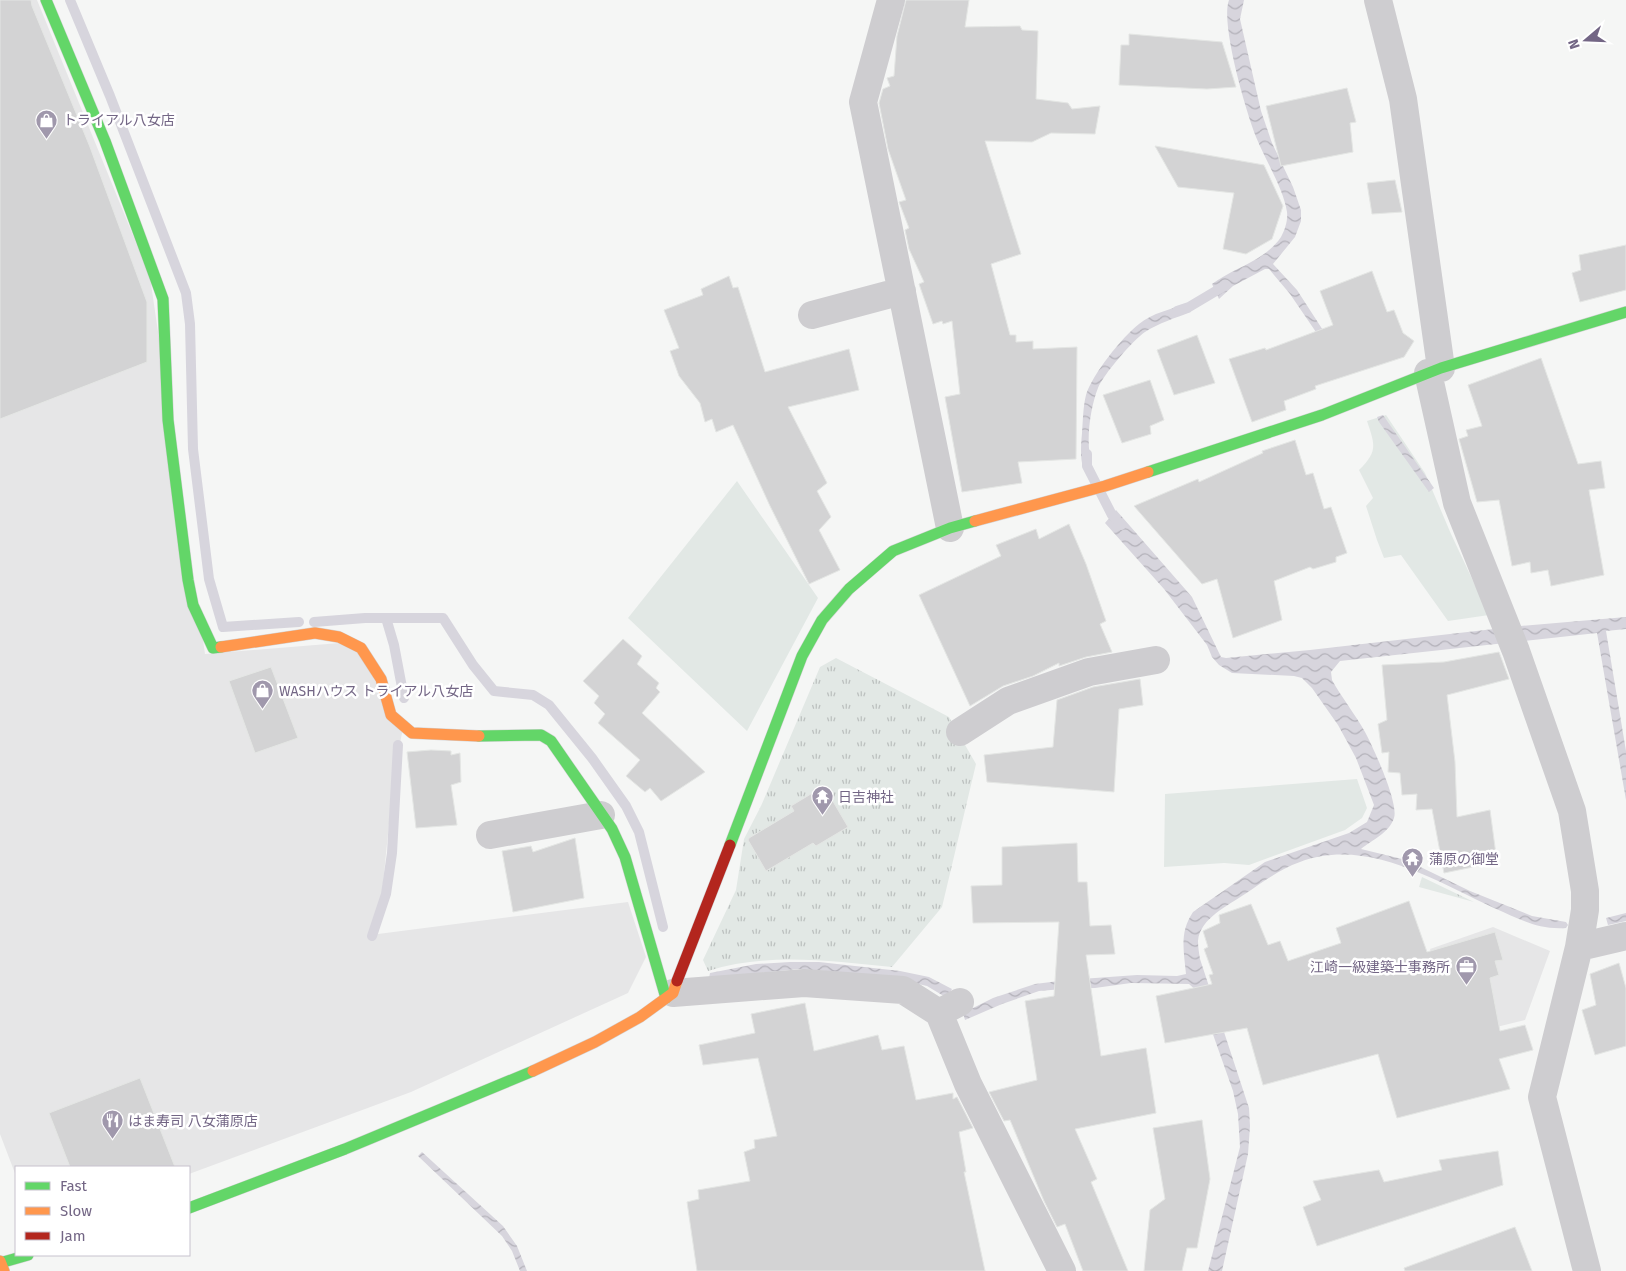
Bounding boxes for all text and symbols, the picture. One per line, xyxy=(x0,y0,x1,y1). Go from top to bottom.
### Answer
north arrow xyxy=(1561,15,1611,65)
text: N xyxy=(1565,37,1584,51)
shop icon: トライアル八女店 xyxy=(35,108,59,139)
place label: トライアル八女店 xyxy=(63,112,175,129)
shop icon: WASHハウス トライアル八女店 xyxy=(251,679,275,710)
place label: WASHハウス トライアル八女店 xyxy=(279,683,473,700)
temple icon: 日吉神社 xyxy=(810,785,834,816)
place label: 日吉神社 xyxy=(838,789,894,806)
temple icon: 蒲原の御堂 xyxy=(1401,847,1425,878)
place label: 蒲原の御堂 xyxy=(1429,851,1499,868)
office icon: 江崎一級建築士事務所 xyxy=(1454,955,1478,986)
place label: 江崎一級建築士事務所 xyxy=(1310,959,1450,976)
restaurant icon: はま寿司 八女蒲原店 xyxy=(100,1109,124,1140)
place label: はま寿司 八女蒲原店 xyxy=(128,1113,258,1130)
legend xyxy=(15,1166,190,1256)
text: Fast xyxy=(60,1177,87,1195)
text: Slow xyxy=(60,1202,92,1220)
text: Jam xyxy=(60,1227,86,1245)

